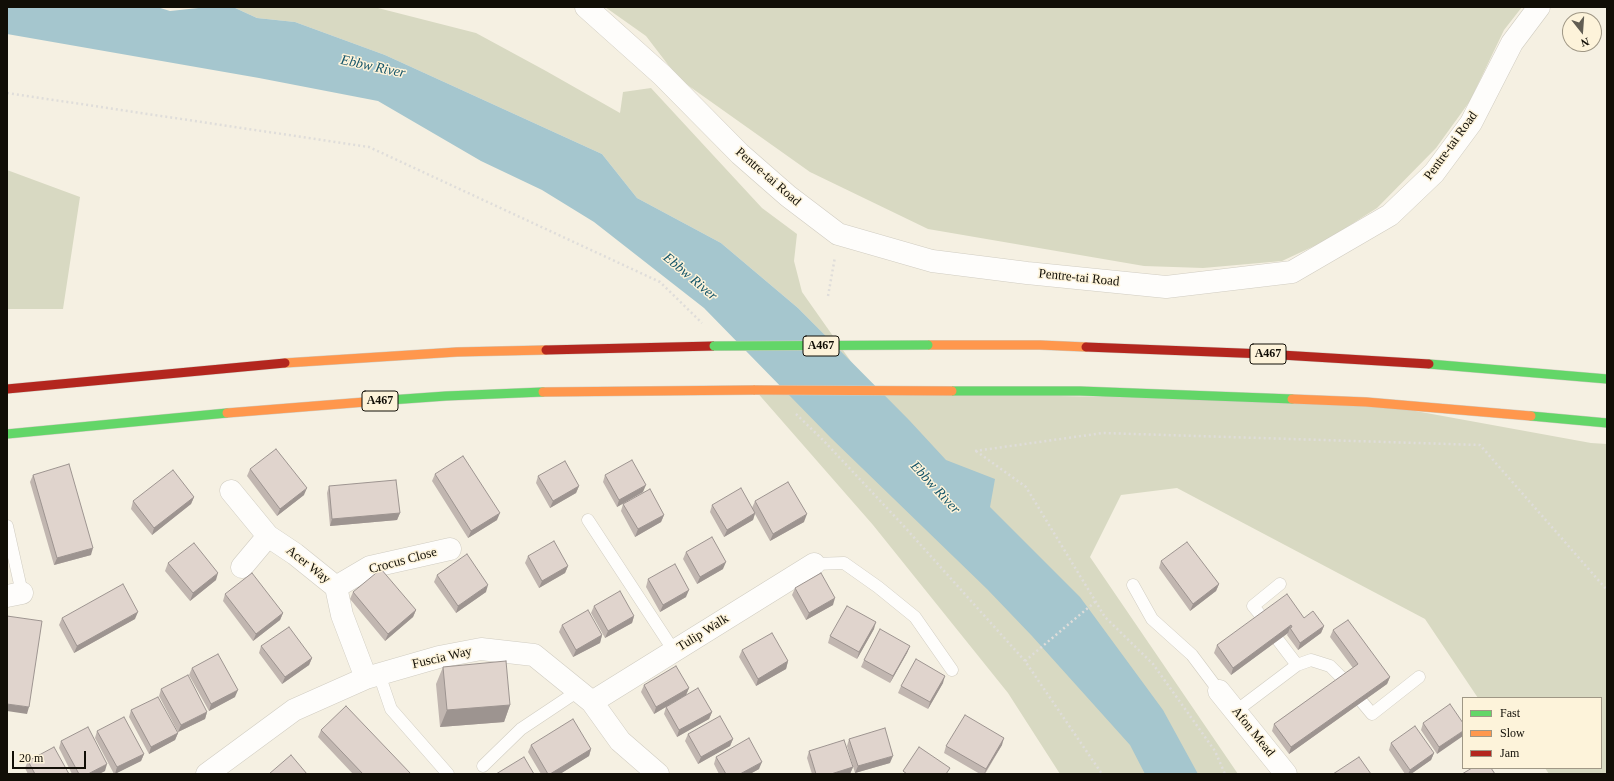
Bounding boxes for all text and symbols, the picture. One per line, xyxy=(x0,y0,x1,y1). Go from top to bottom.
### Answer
north arrow xyxy=(1562,12,1602,52)
text: N xyxy=(1580,36,1591,49)
water label: Ebbw River xyxy=(339,52,407,82)
street label: Pentre-tai Road xyxy=(1421,109,1481,183)
street label: Pentre-tai Road xyxy=(732,144,804,210)
water label: Ebbw River xyxy=(659,249,721,305)
street label: Pentre-tai Road xyxy=(1038,266,1120,290)
road number: A467 xyxy=(803,336,839,356)
road number: A467 xyxy=(1250,344,1286,364)
road number: A467 xyxy=(362,391,398,411)
water label: Ebbw River xyxy=(906,458,964,518)
street label: Acer Way xyxy=(283,543,333,587)
street label: Crocus Close xyxy=(367,544,439,578)
street label: Tulip Walk xyxy=(674,611,732,655)
street label: Fuscia Way xyxy=(411,644,473,672)
legend xyxy=(1462,697,1602,769)
street label: Afon Mead xyxy=(1228,704,1278,760)
text: Fast xyxy=(1500,706,1520,720)
text: Slow xyxy=(1500,726,1525,740)
scale bar xyxy=(14,743,88,769)
text: Jam xyxy=(1500,746,1519,760)
text: 20 m xyxy=(19,751,43,765)

